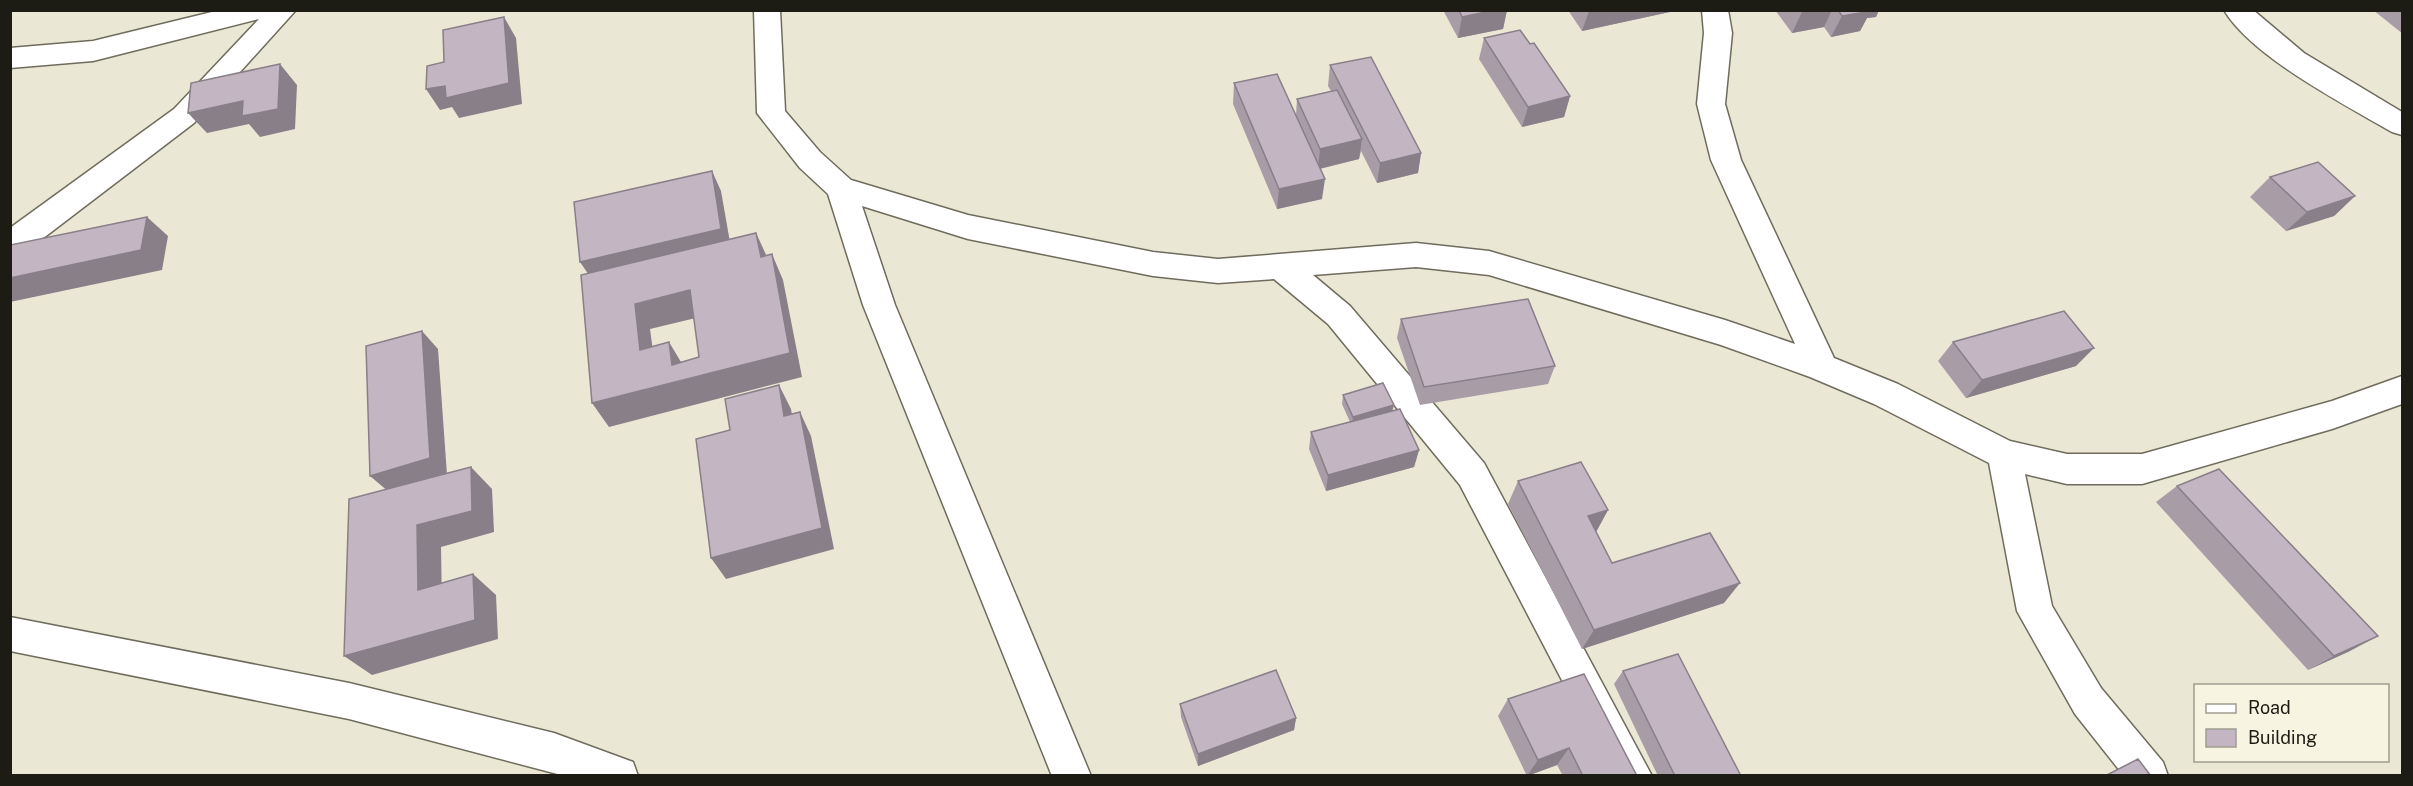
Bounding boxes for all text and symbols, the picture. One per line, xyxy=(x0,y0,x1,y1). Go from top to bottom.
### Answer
legend xyxy=(2194,684,2389,762)
text: Road xyxy=(2248,697,2291,718)
text: Building xyxy=(2248,727,2317,748)

